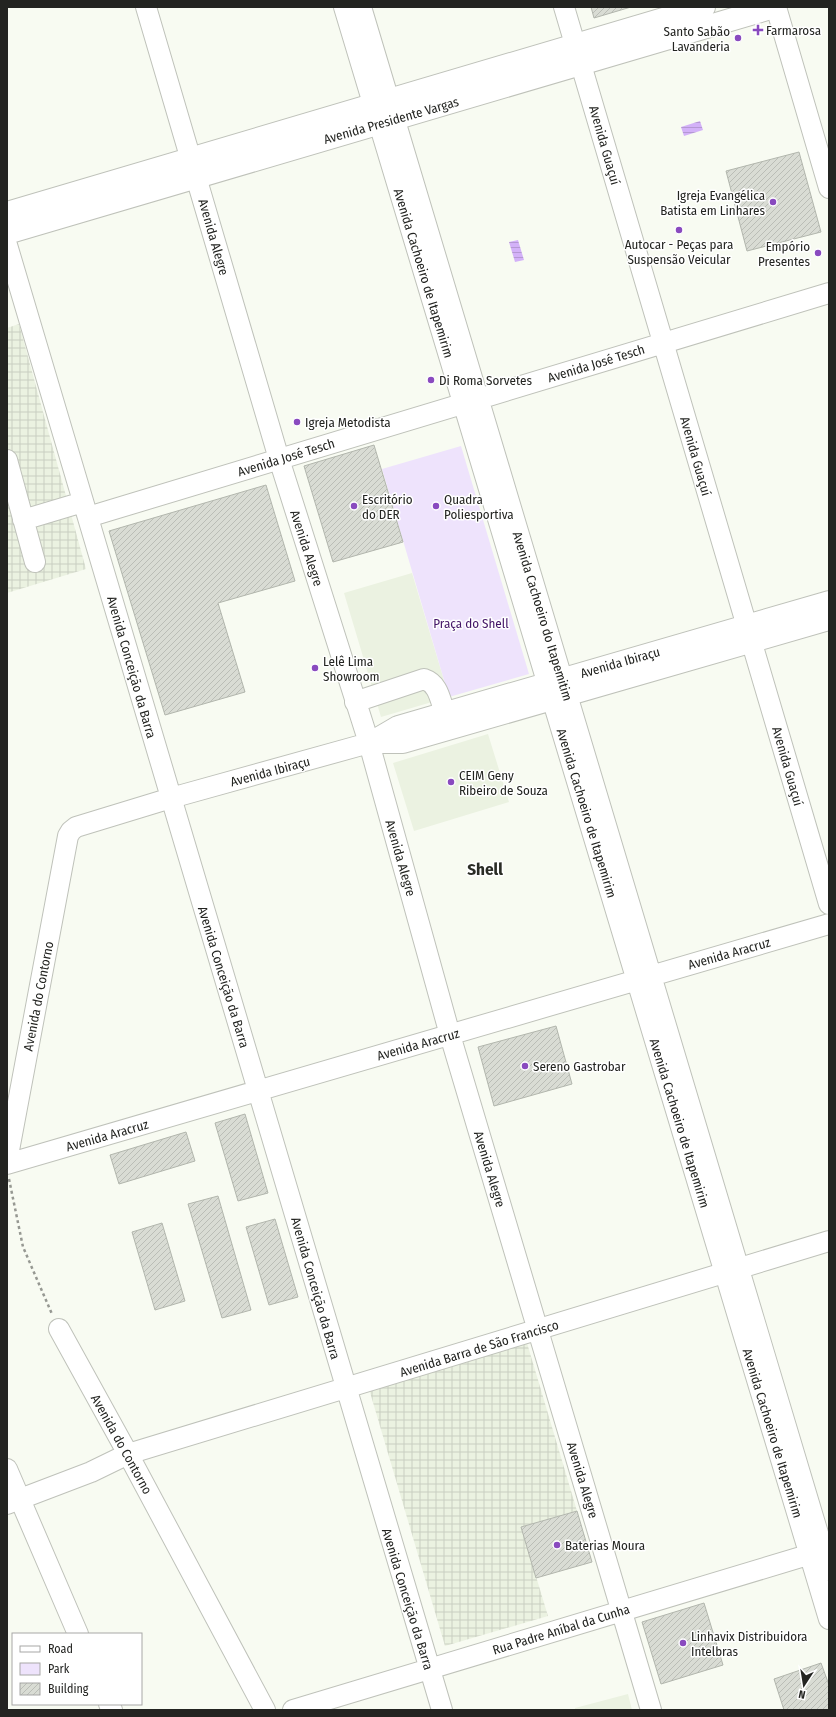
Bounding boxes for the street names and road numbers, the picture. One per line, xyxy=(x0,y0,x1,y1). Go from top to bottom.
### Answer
street label: Avenida Presidente Vargas xyxy=(322,94,461,147)
street label: Avenida Guaçuí xyxy=(586,104,623,186)
street label: Avenida Cachoeiro de Itapemirim xyxy=(391,187,456,360)
street label: Avenida Alegre xyxy=(195,197,232,277)
street label: Avenida José Tesch xyxy=(546,342,646,385)
street label: Avenida Guaçuí xyxy=(677,415,714,497)
street label: Avenida José Tesch xyxy=(236,436,336,479)
street label: Avenida Alegre xyxy=(287,508,326,588)
street label: Avenida Cachoeiro do Itapemitim xyxy=(510,530,575,703)
street label: Avenida Conceição da Barra xyxy=(104,594,159,740)
street label: Avenida Ibiraçu xyxy=(579,644,662,681)
street label: Avenida Guaçuí xyxy=(769,725,806,807)
street label: Avenida Cachoeiro de Itapemirim xyxy=(554,727,619,900)
street label: Avenida Ibiraçu xyxy=(229,754,312,789)
street label: Avenida Alegre xyxy=(382,818,419,898)
street label: Avenida Conceição da Barra xyxy=(195,905,252,1050)
street label: Avenida Aracruz xyxy=(686,935,772,972)
street label: Avenida do Contorno xyxy=(20,940,57,1052)
street label: Avenida Aracruz xyxy=(375,1026,461,1063)
street label: Avenida Cachoeiro de Itapemirim xyxy=(647,1037,712,1210)
street label: Avenida Aracruz xyxy=(64,1117,150,1154)
street label: Avenida Alegre xyxy=(471,1129,508,1209)
street label: Avenida Conceição da Barra xyxy=(288,1215,343,1361)
street label: Avenida Barra de São Francisco xyxy=(398,1317,561,1380)
street label: Avenida Cachoeiro de Itapemirim xyxy=(740,1347,805,1520)
street label: Avenida do Contorno xyxy=(88,1392,155,1497)
street label: Avenida Alegre xyxy=(564,1440,601,1520)
street label: Avenida Conceição da Barra xyxy=(379,1527,436,1672)
street label: Rua Padre Aníbal da Cunha xyxy=(491,1601,632,1658)

